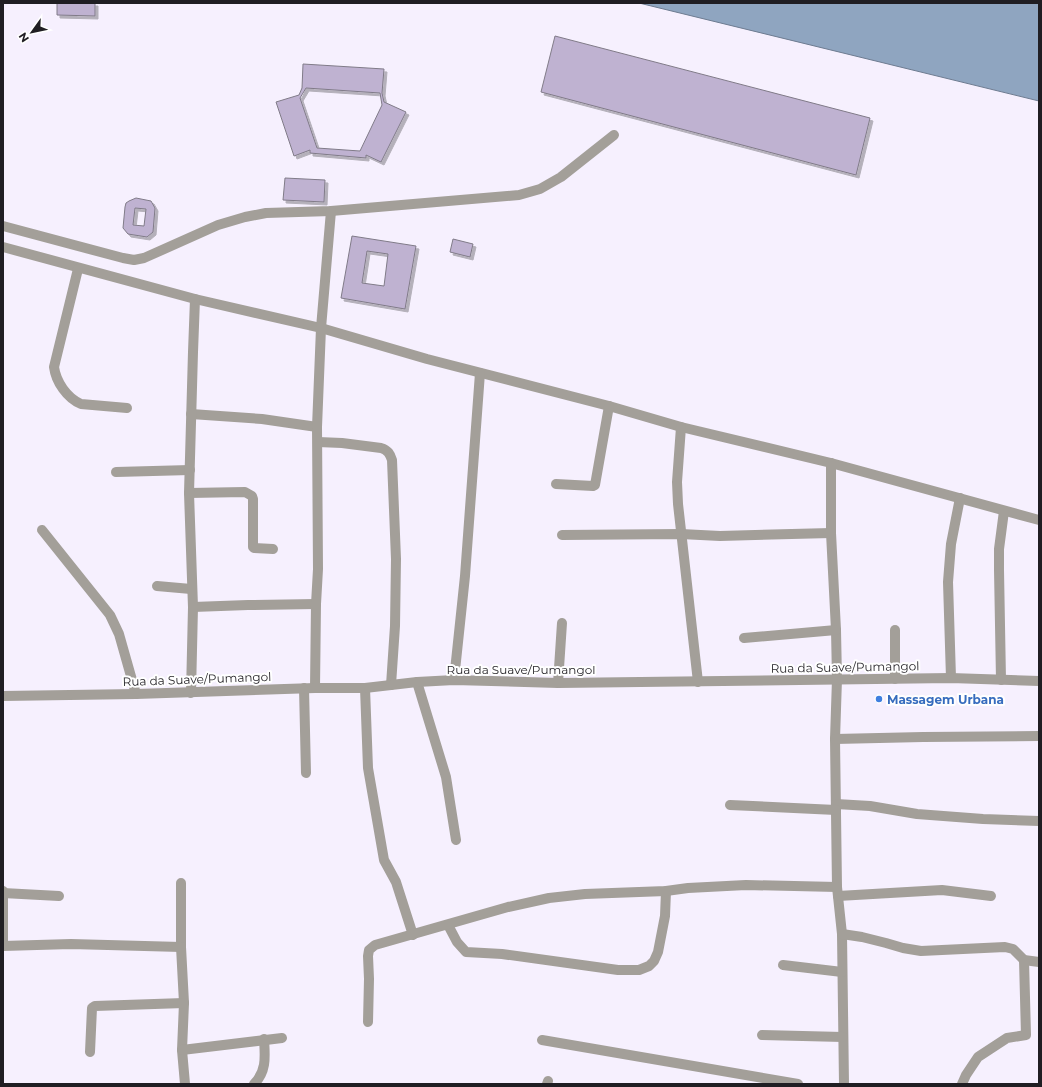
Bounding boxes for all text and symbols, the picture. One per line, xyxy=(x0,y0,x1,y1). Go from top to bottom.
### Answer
north arrow xyxy=(12,12,52,52)
text: N xyxy=(15,30,32,45)
street label: Rua da Suave/Pumangol xyxy=(770,658,920,676)
street label: Rua da Suave/Pumangol xyxy=(447,662,595,677)
street label: Rua da Suave/Pumangol xyxy=(122,669,272,689)
place label: Massagem Urbana xyxy=(887,692,1004,707)
marker: Massagem Urbana xyxy=(874,694,884,704)

